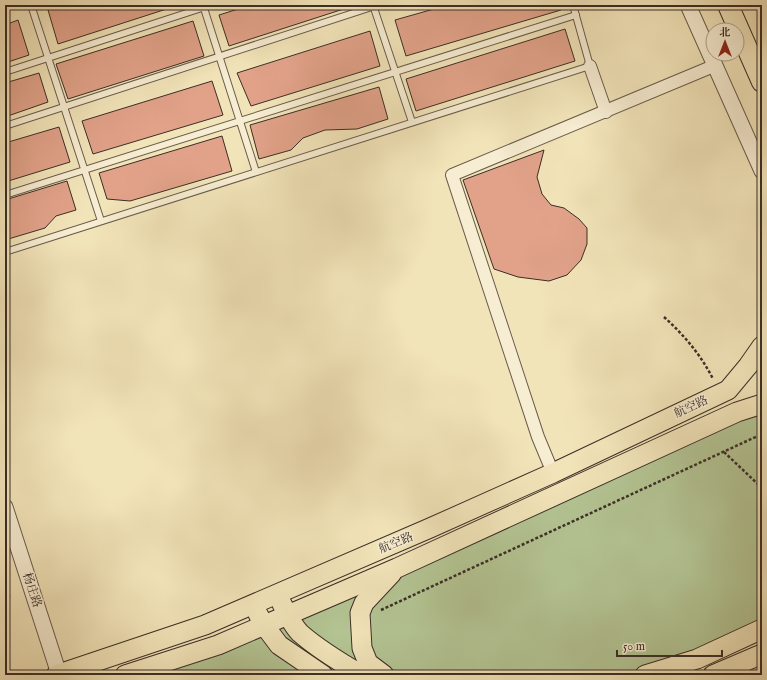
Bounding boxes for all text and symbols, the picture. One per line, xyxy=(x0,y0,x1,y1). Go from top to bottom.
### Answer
north arrow xyxy=(705,22,745,62)
text: 北 xyxy=(720,26,731,40)
street label: 航空路 xyxy=(672,393,710,421)
street label: 航空路 xyxy=(376,529,416,557)
street label: 杨庄路 xyxy=(19,571,45,609)
scale bar xyxy=(617,632,722,658)
text: 50 m xyxy=(623,639,645,654)

